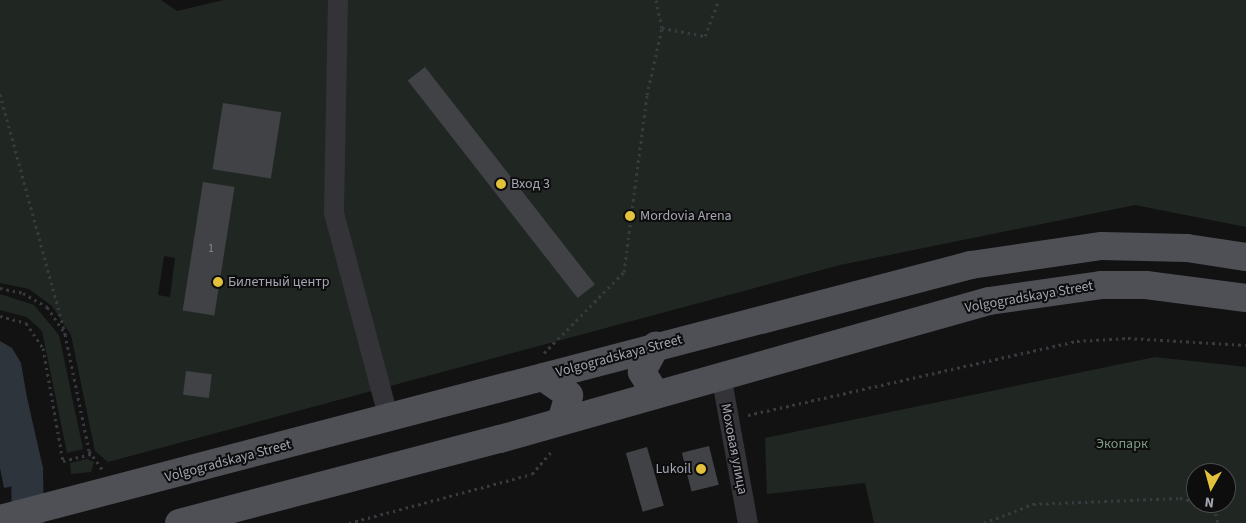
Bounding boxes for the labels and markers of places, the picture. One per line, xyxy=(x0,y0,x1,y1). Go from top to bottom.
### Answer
place label: Вход 3 xyxy=(511,176,550,192)
marker: Вход 3 xyxy=(495,178,507,190)
place label: Mordovia Arena xyxy=(640,208,732,224)
marker: Mordovia Arena xyxy=(624,210,636,222)
place label: Билетный центр xyxy=(228,274,330,290)
marker: Билетный центр xyxy=(212,276,224,288)
place label: Lukoil xyxy=(655,461,691,477)
marker: Lukoil xyxy=(695,463,707,475)

